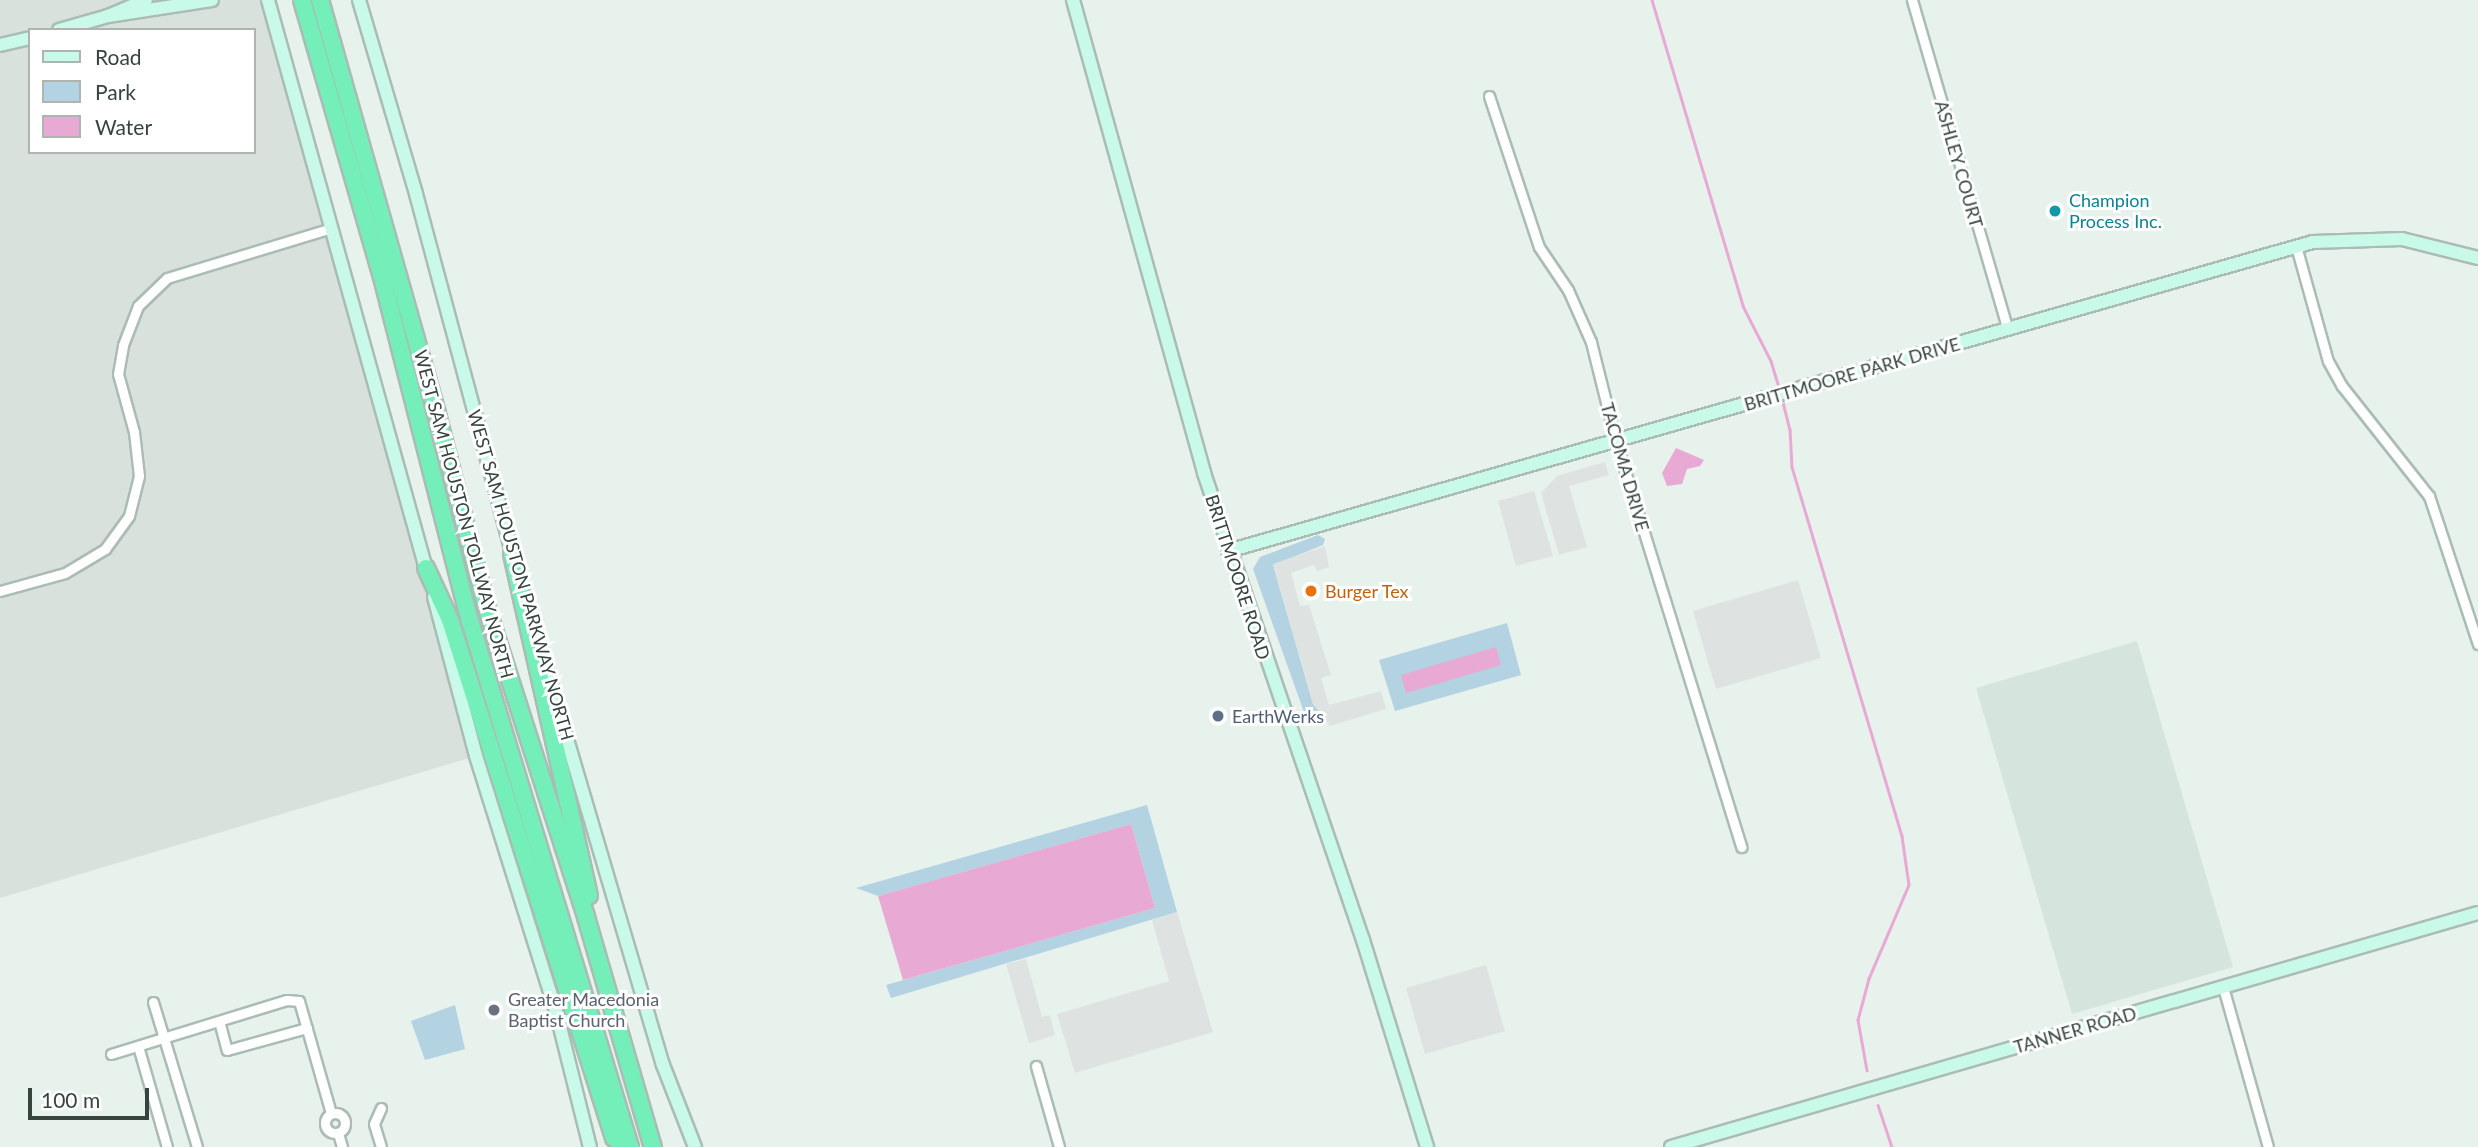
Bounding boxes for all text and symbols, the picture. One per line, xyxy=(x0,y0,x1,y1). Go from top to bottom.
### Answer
legend xyxy=(28,28,256,154)
text: Road xyxy=(95,44,142,69)
text: Park xyxy=(95,79,136,104)
street label: ASHLEY COURT xyxy=(1930,98,1988,230)
text: Water xyxy=(95,114,152,139)
place label: Champion Process Inc. xyxy=(2069,190,2162,232)
marker: Champion Process Inc. xyxy=(2047,203,2063,219)
street label: BRITTMOORE PARK DRIVE xyxy=(1742,333,1962,415)
street label: WEST SAM HOUSTON TOLLWAY NORTH xyxy=(409,347,519,681)
street label: TACOMA DRIVE xyxy=(1596,400,1654,534)
street label: WEST SAM HOUSTON PARKWAY NORTH xyxy=(463,407,579,743)
street label: BRITTMOORE ROAD xyxy=(1201,492,1275,662)
place label: Burger Tex xyxy=(1325,580,1409,602)
marker: Burger Tex xyxy=(1303,583,1319,599)
place label: EarthWerks xyxy=(1232,705,1324,727)
marker: EarthWerks xyxy=(1210,708,1226,724)
place label: Greater Macedonia Baptist Church xyxy=(508,989,660,1032)
marker: Greater Macedonia Baptist Church xyxy=(486,1002,502,1018)
street label: TANNER ROAD xyxy=(2011,1002,2139,1058)
scale bar xyxy=(32,1074,152,1118)
text: 100 m xyxy=(41,1087,100,1112)

